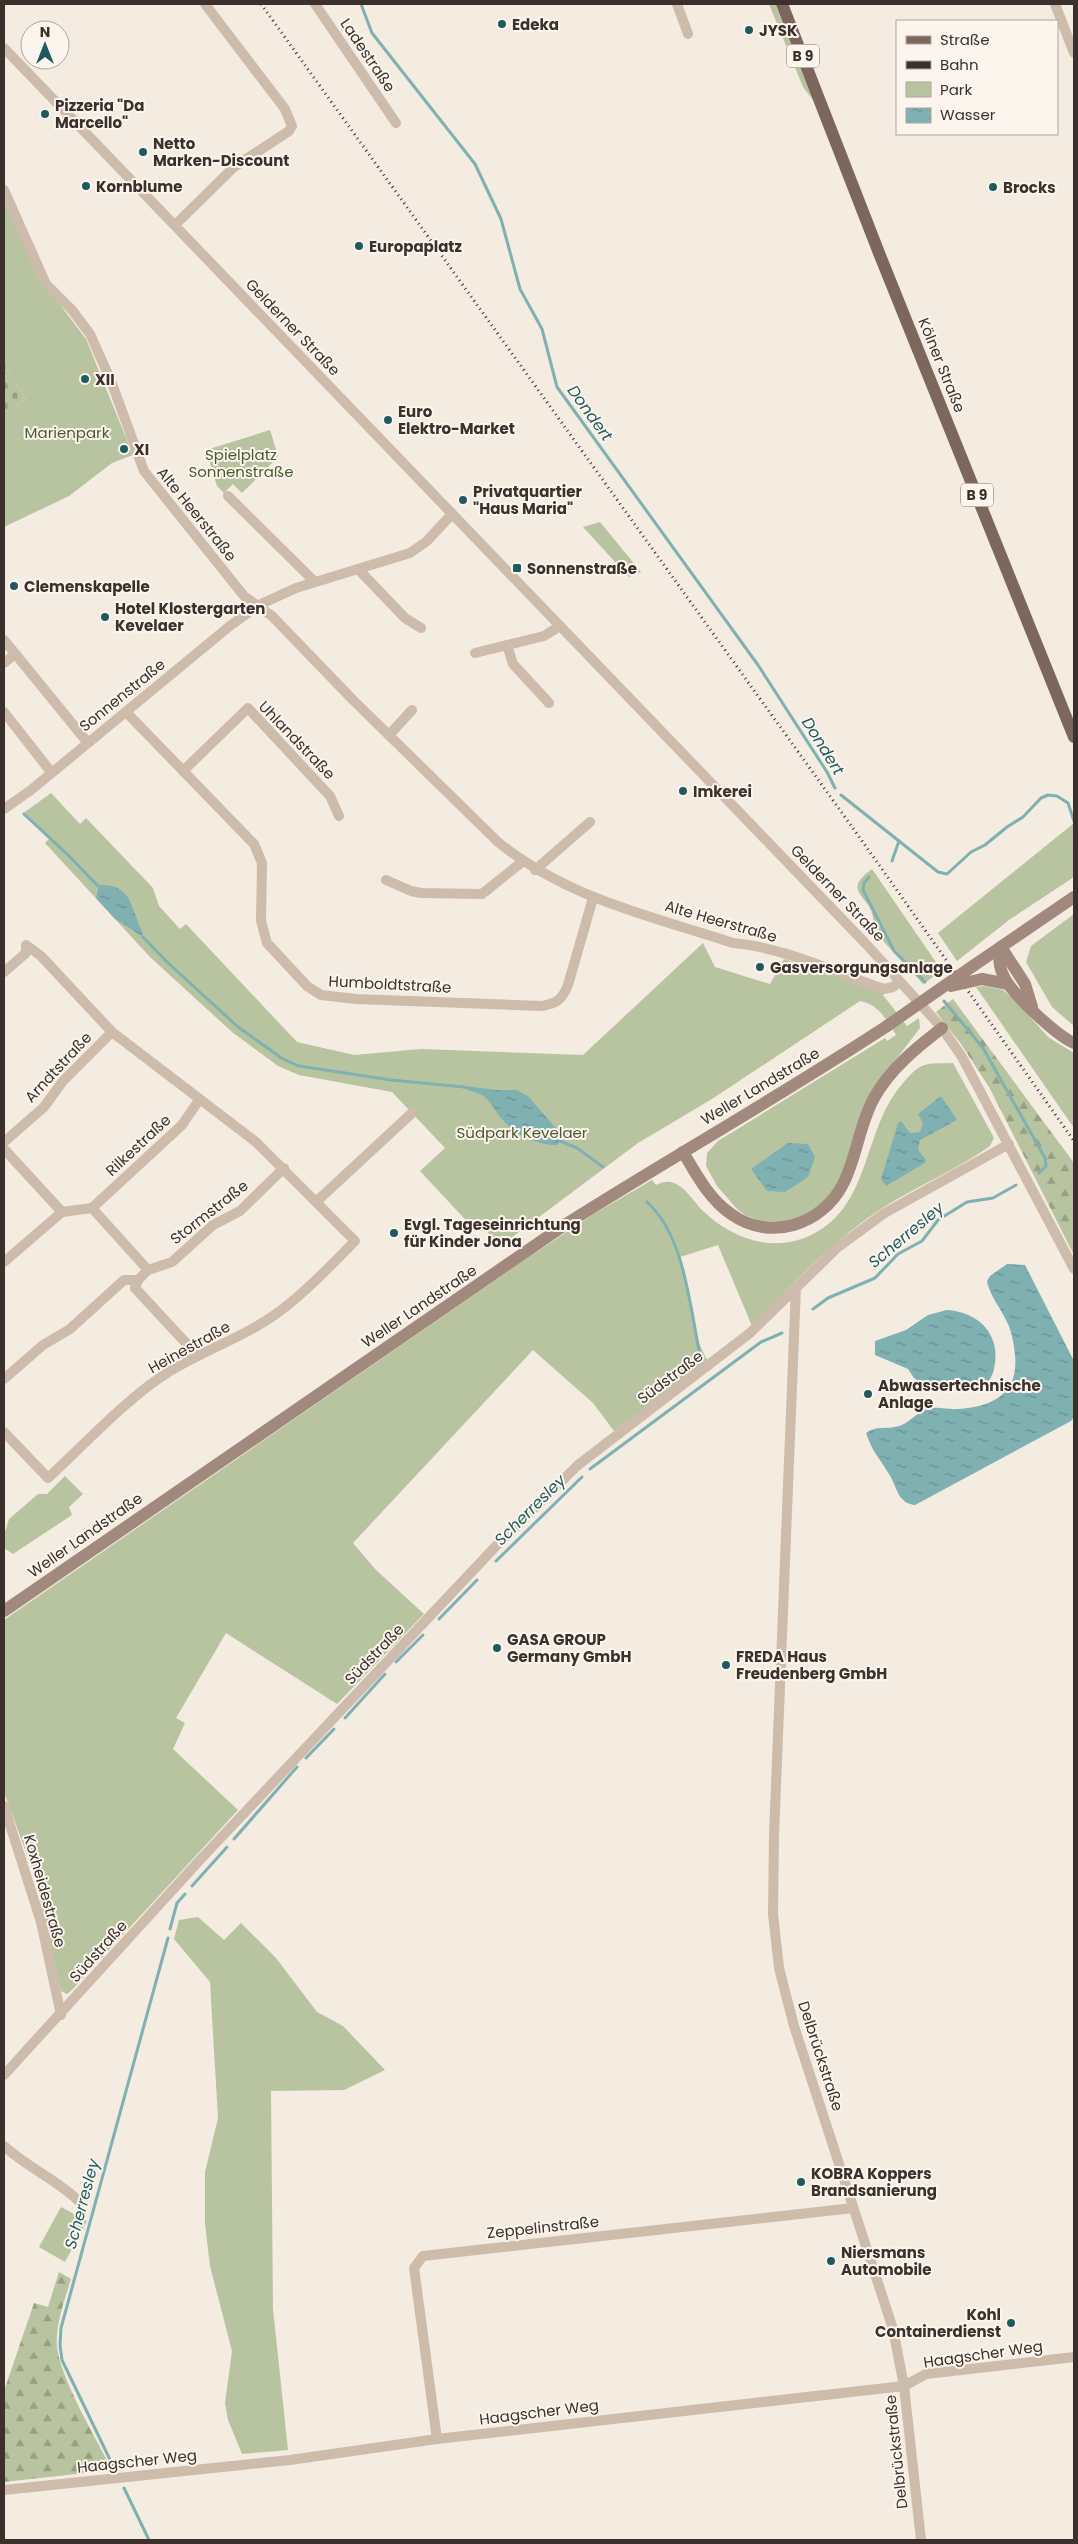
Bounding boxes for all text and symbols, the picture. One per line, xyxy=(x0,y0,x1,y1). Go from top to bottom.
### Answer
street label: Ladestraße xyxy=(336,14,400,96)
place label: Edeka xyxy=(512,14,559,35)
marker: Edeka xyxy=(496,18,508,30)
north arrow xyxy=(20,20,70,70)
place label: JYSK xyxy=(759,20,798,41)
legend xyxy=(896,20,1058,135)
text: N xyxy=(40,22,50,42)
marker: JYSK xyxy=(743,24,755,36)
text: Straße xyxy=(940,29,990,50)
road number: B 9 xyxy=(787,44,819,68)
text: Bahn xyxy=(940,54,979,75)
text: Park xyxy=(940,79,972,100)
place label: Pizzeria "Da Marcello" xyxy=(55,95,144,133)
text: Wasser xyxy=(940,104,996,125)
marker: Pizzeria "Da Marcello" xyxy=(39,108,51,120)
place label: Netto Marken-Discount xyxy=(153,133,289,171)
marker: Netto Marken-Discount xyxy=(137,146,149,158)
place label: Kornblume xyxy=(96,176,182,197)
place label: Brocks xyxy=(1003,177,1056,198)
marker: Kornblume xyxy=(80,180,92,192)
marker: Brocks xyxy=(987,181,999,193)
place label: Europaplatz xyxy=(369,236,462,257)
marker: Europaplatz xyxy=(353,240,365,252)
street label: Gelderner Straße xyxy=(241,274,345,380)
street label: Kölner Straße xyxy=(913,315,971,415)
place label: XII xyxy=(95,369,115,390)
marker: XII xyxy=(79,373,91,385)
water label: Dondert xyxy=(562,380,619,447)
place label: Euro Elektro-Market xyxy=(398,401,515,439)
marker: Euro Elektro-Market xyxy=(382,414,394,426)
park label: Marienpark xyxy=(25,422,110,443)
place label: XI xyxy=(134,439,149,460)
marker: XI xyxy=(118,443,130,455)
park label: Spielplatz Sonnenstraße xyxy=(188,444,294,482)
street label: Alte Heerstraße xyxy=(152,462,242,566)
place label: Privatquartier "Haus Maria" xyxy=(473,481,583,519)
road number: B 9 xyxy=(961,484,993,506)
marker: Privatquartier "Haus Maria" xyxy=(457,494,469,506)
place label: Sonnenstraße xyxy=(527,558,637,579)
marker: Sonnenstraße xyxy=(511,562,523,574)
place label: Clemenskapelle xyxy=(24,576,150,597)
marker: Clemenskapelle xyxy=(8,580,20,592)
place label: Hotel Klostergarten Kevelaer xyxy=(115,598,265,636)
marker: Hotel Klostergarten Kevelaer xyxy=(99,611,111,623)
street label: Sonnenstraße xyxy=(75,654,169,736)
street label: Uhlandstraße xyxy=(254,696,340,784)
water label: Dondert xyxy=(796,713,850,780)
place label: Imkerei xyxy=(693,781,752,802)
marker: Imkerei xyxy=(677,785,689,797)
street label: Gelderner Straße xyxy=(786,840,890,946)
street label: Alte Heerstraße xyxy=(663,895,779,947)
place label: Gasversorgungsanlage xyxy=(770,957,953,978)
marker: Gasversorgungsanlage xyxy=(754,961,766,973)
street label: Humboldtstraße xyxy=(328,970,452,998)
street label: Arndtstraße xyxy=(20,1027,96,1107)
street label: Weller Landstraße xyxy=(697,1042,823,1130)
street label: Rilkestraße xyxy=(101,1109,175,1181)
park label: Südpark Kevelaer xyxy=(457,1122,588,1143)
street label: Stormstraße xyxy=(166,1175,252,1249)
water label: Scherresley xyxy=(863,1196,949,1273)
place label: Evgl. Tageseinrichtung für Kinder Jona xyxy=(404,1214,581,1252)
marker: Evgl. Tageseinrichtung für Kinder Jona xyxy=(388,1227,400,1239)
street label: Weller Landstraße xyxy=(357,1260,481,1352)
street label: Heinestraße xyxy=(144,1316,234,1378)
street label: Südstraße xyxy=(633,1345,707,1409)
place label: Abwassertechnische Anlage xyxy=(878,1375,1041,1413)
marker: Abwassertechnische Anlage xyxy=(862,1388,874,1400)
water label: Scherresley xyxy=(489,1469,571,1551)
street label: Weller Landstraße xyxy=(24,1488,146,1582)
street label: Südstraße xyxy=(340,1619,408,1689)
place label: GASA GROUP Germany GmbH xyxy=(507,1629,631,1667)
marker: GASA GROUP Germany GmbH xyxy=(491,1642,503,1654)
place label: FREDA Haus Freudenberg GmbH xyxy=(736,1646,887,1684)
marker: FREDA Haus Freudenberg GmbH xyxy=(720,1659,732,1671)
street label: Koxheidestraße xyxy=(19,1832,71,1950)
street label: Südstraße xyxy=(64,1915,132,1987)
street label: Delbrückstraße xyxy=(793,1998,849,2114)
water label: Scherresley xyxy=(59,2156,105,2252)
place label: KOBRA Koppers Brandsanierung xyxy=(811,2163,937,2201)
marker: KOBRA Koppers Brandsanierung xyxy=(795,2176,807,2188)
street label: Zeppelinstraße xyxy=(486,2211,600,2243)
place label: Niersmans Automobile xyxy=(841,2242,932,2280)
marker: Niersmans Automobile xyxy=(825,2255,837,2267)
place label: Kohl Containerdienst xyxy=(875,2304,1001,2342)
marker: Kohl Containerdienst xyxy=(1005,2317,1017,2329)
street label: Haagscher Weg xyxy=(922,2335,1044,2373)
street label: Haagscher Weg xyxy=(478,2394,600,2430)
street label: Delbrückstraße xyxy=(880,2394,912,2510)
street label: Haagscher Weg xyxy=(76,2444,198,2478)

